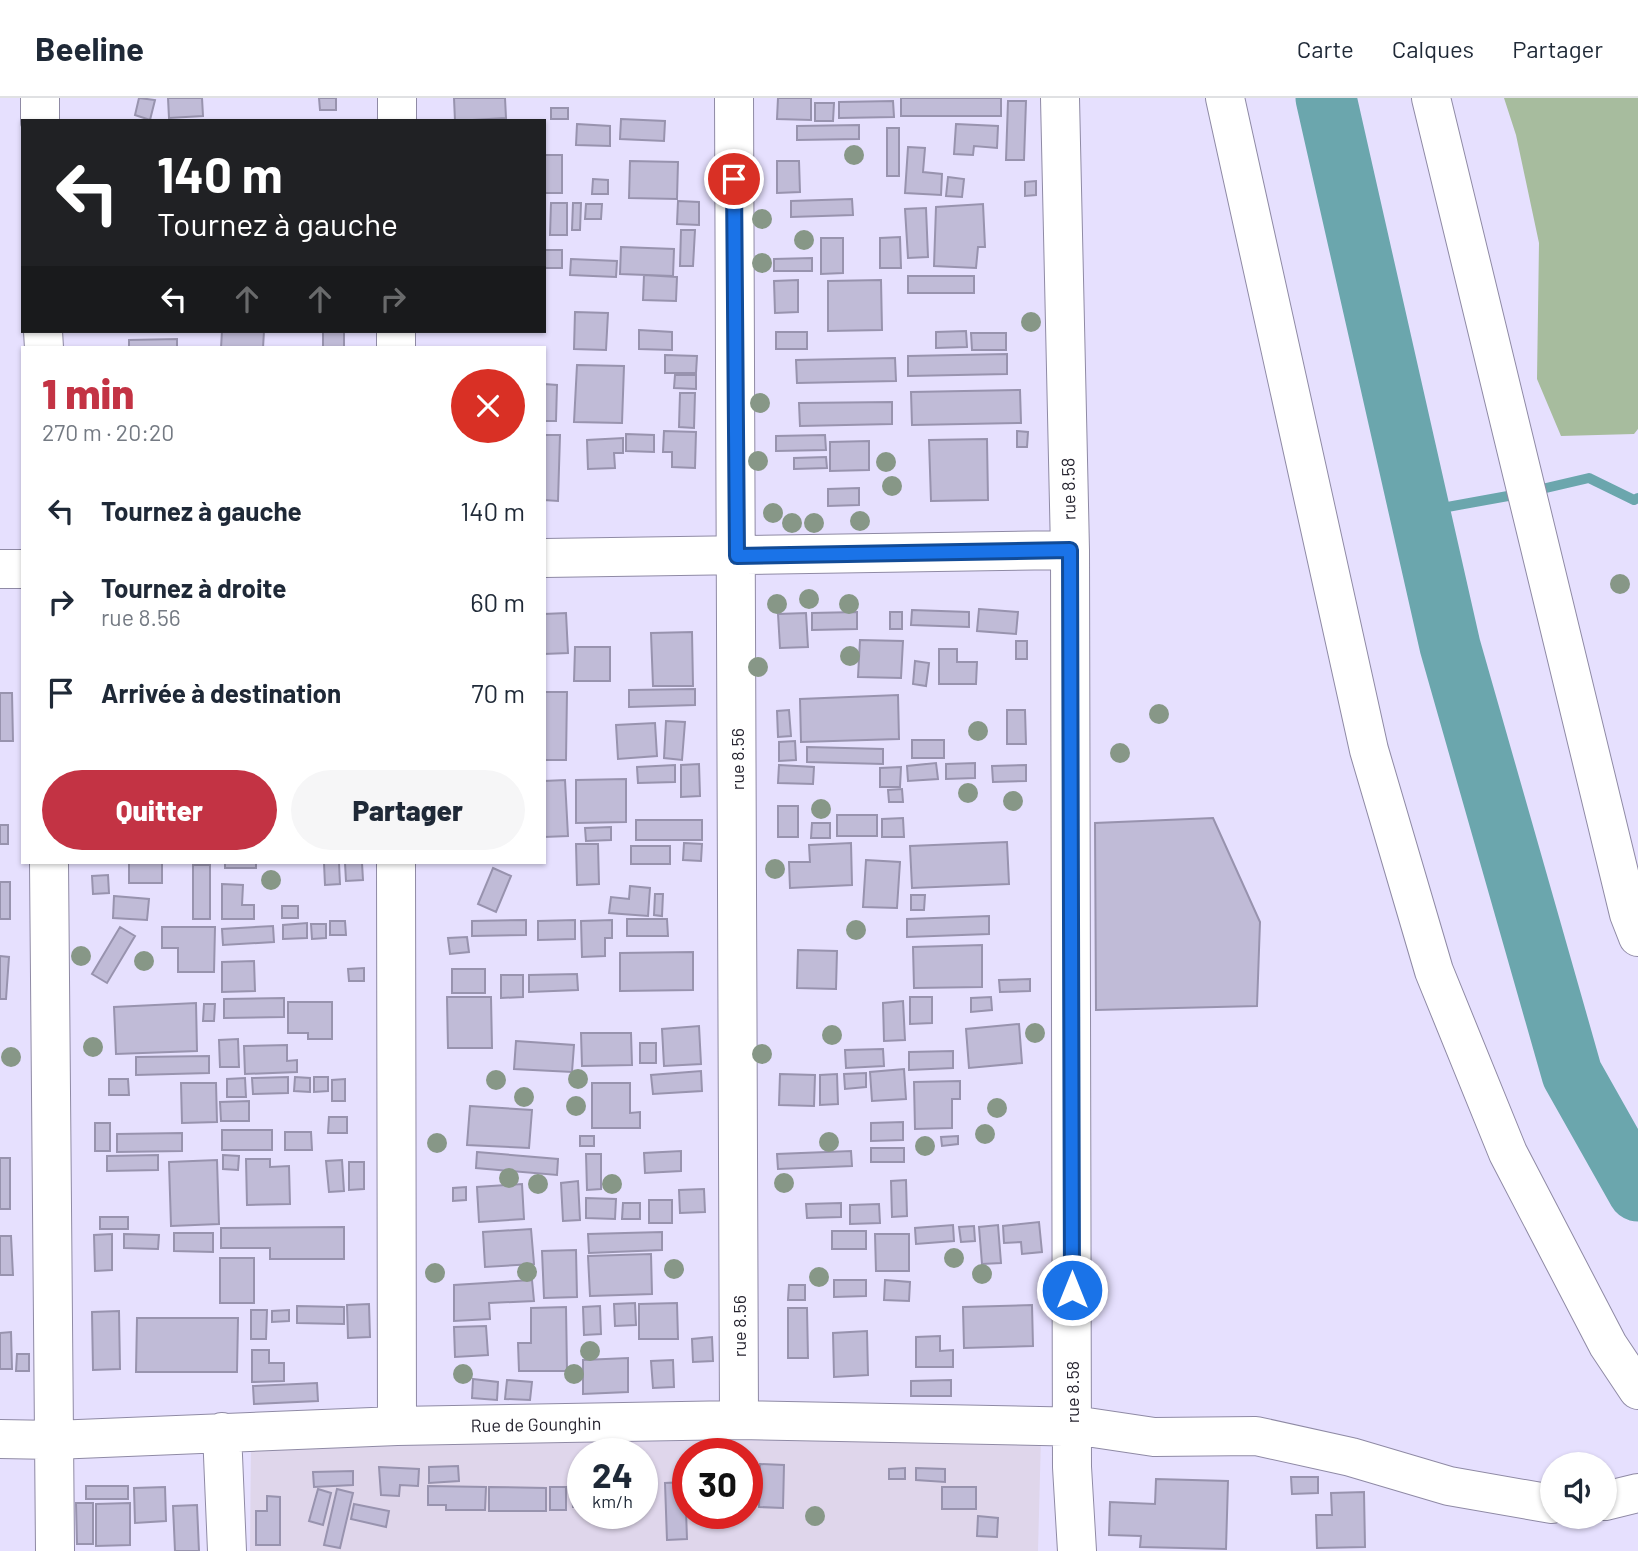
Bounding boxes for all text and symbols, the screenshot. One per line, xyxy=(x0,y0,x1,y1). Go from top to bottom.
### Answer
text: Beeline xyxy=(35,28,144,68)
text: Carte xyxy=(1297,34,1354,63)
text: Calques xyxy=(1392,34,1474,63)
text: Partager xyxy=(1512,34,1603,63)
text: 140 m xyxy=(157,144,283,203)
icon: left xyxy=(42,147,133,238)
pin xyxy=(704,149,764,209)
icon: arrive xyxy=(715,160,753,198)
text: Tournez à gauche xyxy=(157,204,398,242)
icon: left xyxy=(155,280,193,318)
icon: ahead xyxy=(228,280,266,318)
icon: ahead xyxy=(301,280,339,318)
icon: right xyxy=(374,280,412,318)
text: 1 min xyxy=(42,367,134,417)
button: close xyxy=(451,369,525,443)
text: 270 m · 20:20 xyxy=(42,418,174,446)
street label: rue 8.58 xyxy=(1056,458,1080,520)
icon: left xyxy=(42,492,80,530)
text: Tournez à gauche xyxy=(101,495,302,526)
text: 140 m xyxy=(460,495,525,526)
text: Tournez à droite xyxy=(101,572,286,603)
icon: right xyxy=(42,583,80,621)
text: 60 m xyxy=(470,586,525,617)
text: rue 8.56 xyxy=(101,603,181,631)
icon: arrive xyxy=(42,674,80,712)
text: Arrivée à destination xyxy=(101,677,341,708)
text: 70 m xyxy=(471,677,525,708)
street label: rue 8.56 xyxy=(726,728,748,790)
button: Quitter xyxy=(42,770,277,850)
button: Partager xyxy=(291,770,525,850)
position arrow xyxy=(1035,1253,1109,1327)
street label: rue 8.56 xyxy=(728,1295,750,1357)
street label: rue 8.58 xyxy=(1061,1361,1083,1423)
street label: Rue de Gounghin xyxy=(470,1412,602,1436)
speed limit sign: 30 xyxy=(672,1438,763,1529)
map controls xyxy=(1540,1452,1617,1529)
button: sound xyxy=(1540,1452,1617,1529)
text: 24 xyxy=(592,1453,633,1495)
text: km/h xyxy=(592,1490,633,1512)

